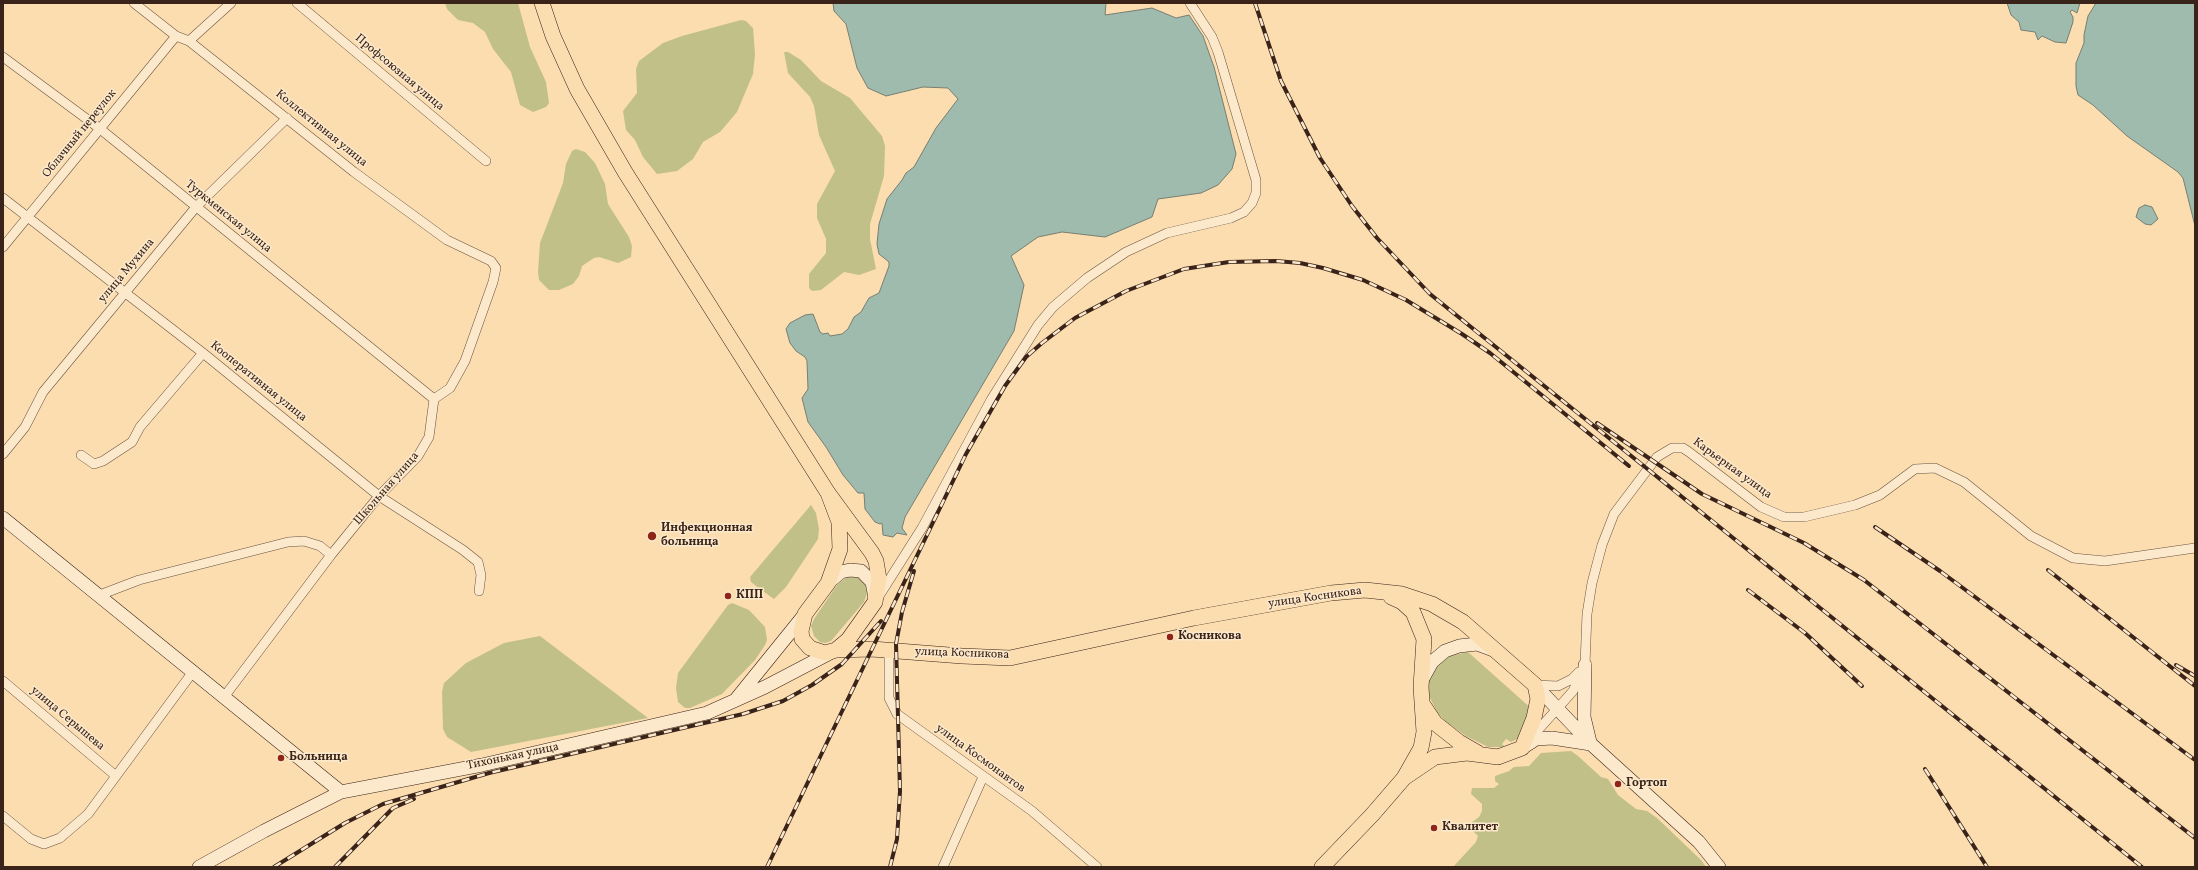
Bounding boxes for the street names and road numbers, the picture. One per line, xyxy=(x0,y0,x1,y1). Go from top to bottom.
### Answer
street label: Профсоюзная улица xyxy=(352,32,446,114)
street label: Облачный переулок xyxy=(40,87,120,181)
street label: Коллективная улица xyxy=(272,88,370,170)
street label: Туркменская улица xyxy=(182,178,274,256)
street label: улица Мухина xyxy=(96,236,158,306)
street label: Кооперативная улица xyxy=(207,339,309,425)
street label: Карьерная улица xyxy=(1690,435,1774,503)
street label: Школьная улица xyxy=(351,449,423,529)
street label: улица Косникова xyxy=(1267,584,1363,612)
street label: улица Косникова xyxy=(915,645,1009,663)
street label: улица Серышева xyxy=(27,684,107,754)
street label: улица Космонавтов xyxy=(932,722,1028,796)
street label: Тихонькая улица xyxy=(466,740,560,774)

